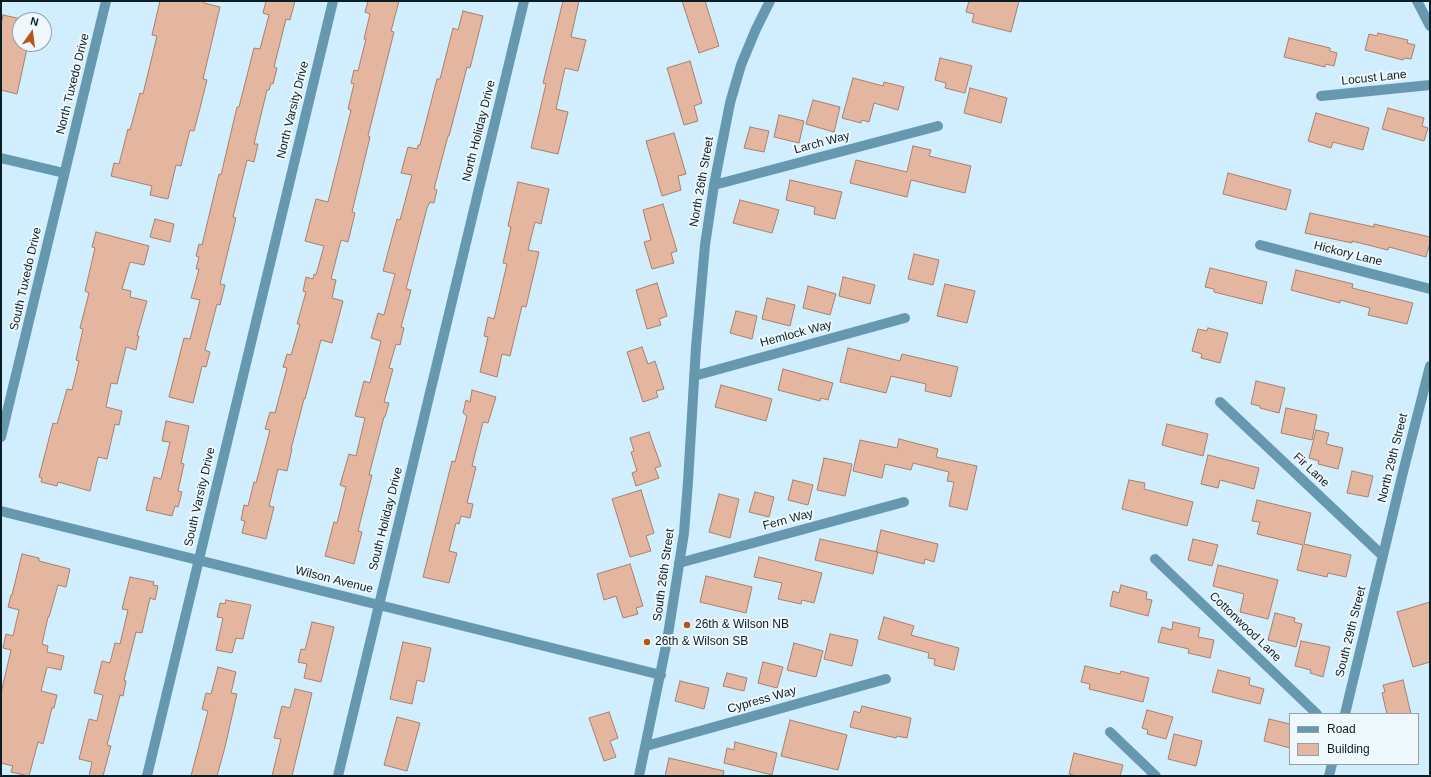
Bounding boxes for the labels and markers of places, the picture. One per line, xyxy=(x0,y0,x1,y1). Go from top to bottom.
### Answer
place label: 26th & Wilson NB xyxy=(695,618,789,632)
marker: 26th & Wilson NB xyxy=(682,620,692,630)
place label: 26th & Wilson SB xyxy=(655,635,748,649)
marker: 26th & Wilson SB xyxy=(642,637,652,647)

